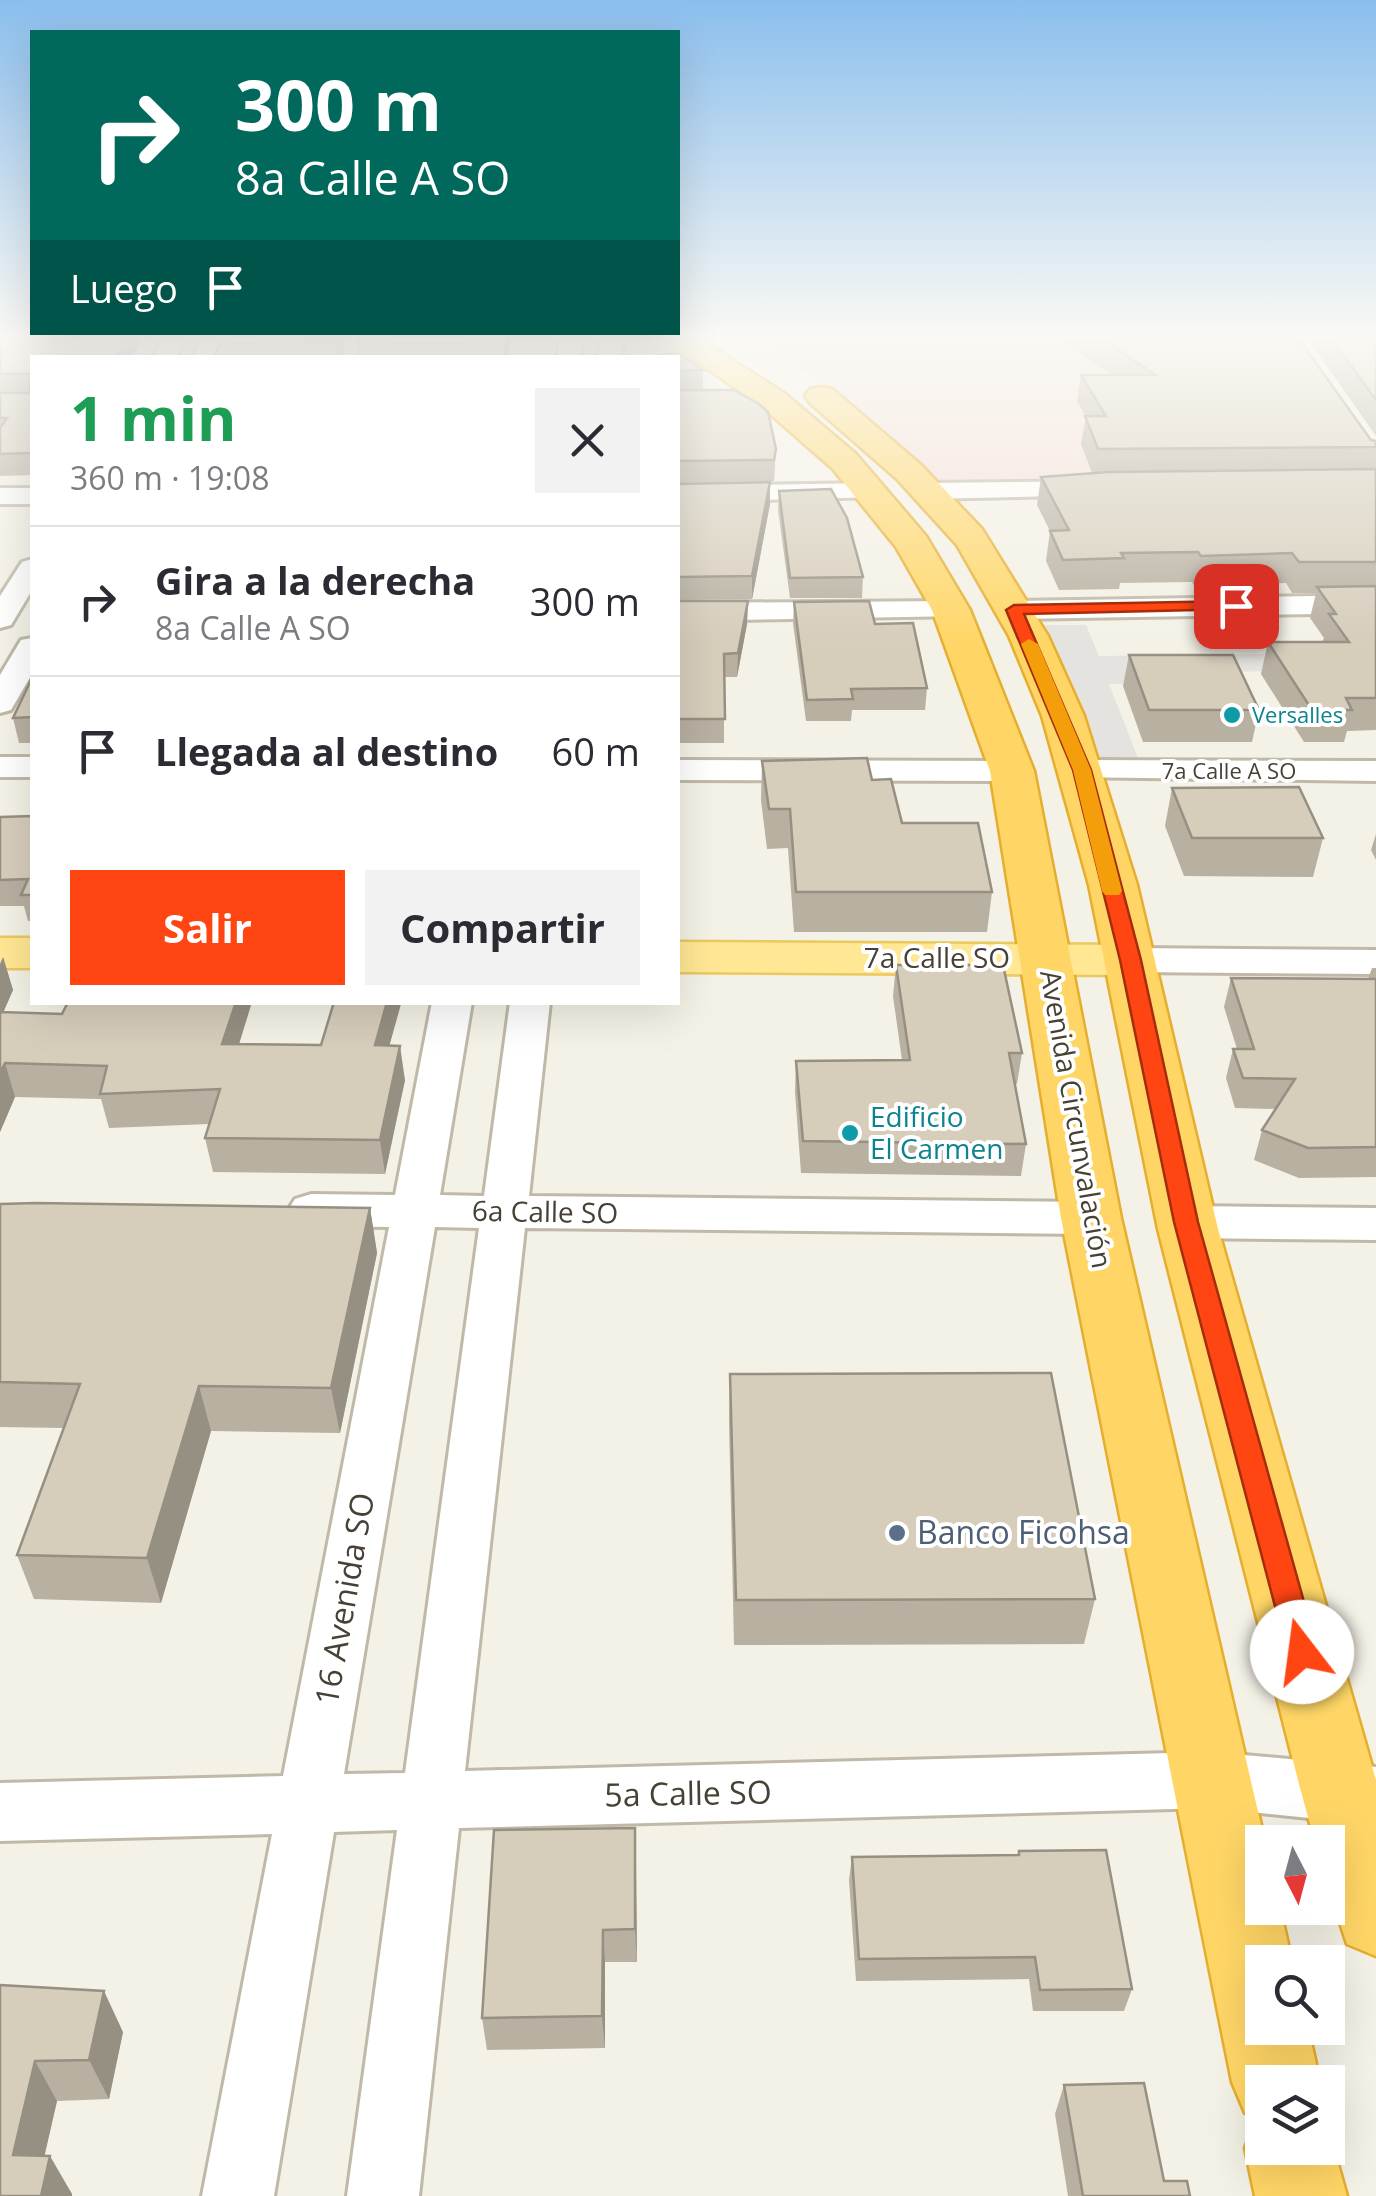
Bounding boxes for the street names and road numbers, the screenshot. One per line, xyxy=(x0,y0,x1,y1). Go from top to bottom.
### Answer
street label: 7a Calle A SO xyxy=(1162,755,1296,785)
street label: 7a Calle SO xyxy=(864,938,1010,976)
street label: Avenida Circunvalación xyxy=(1032,967,1122,1271)
street label: 6a Calle SO xyxy=(472,1191,618,1231)
street label: 16 Avenida SO xyxy=(304,1489,383,1708)
street label: 5a Calle SO xyxy=(604,1770,772,1815)

